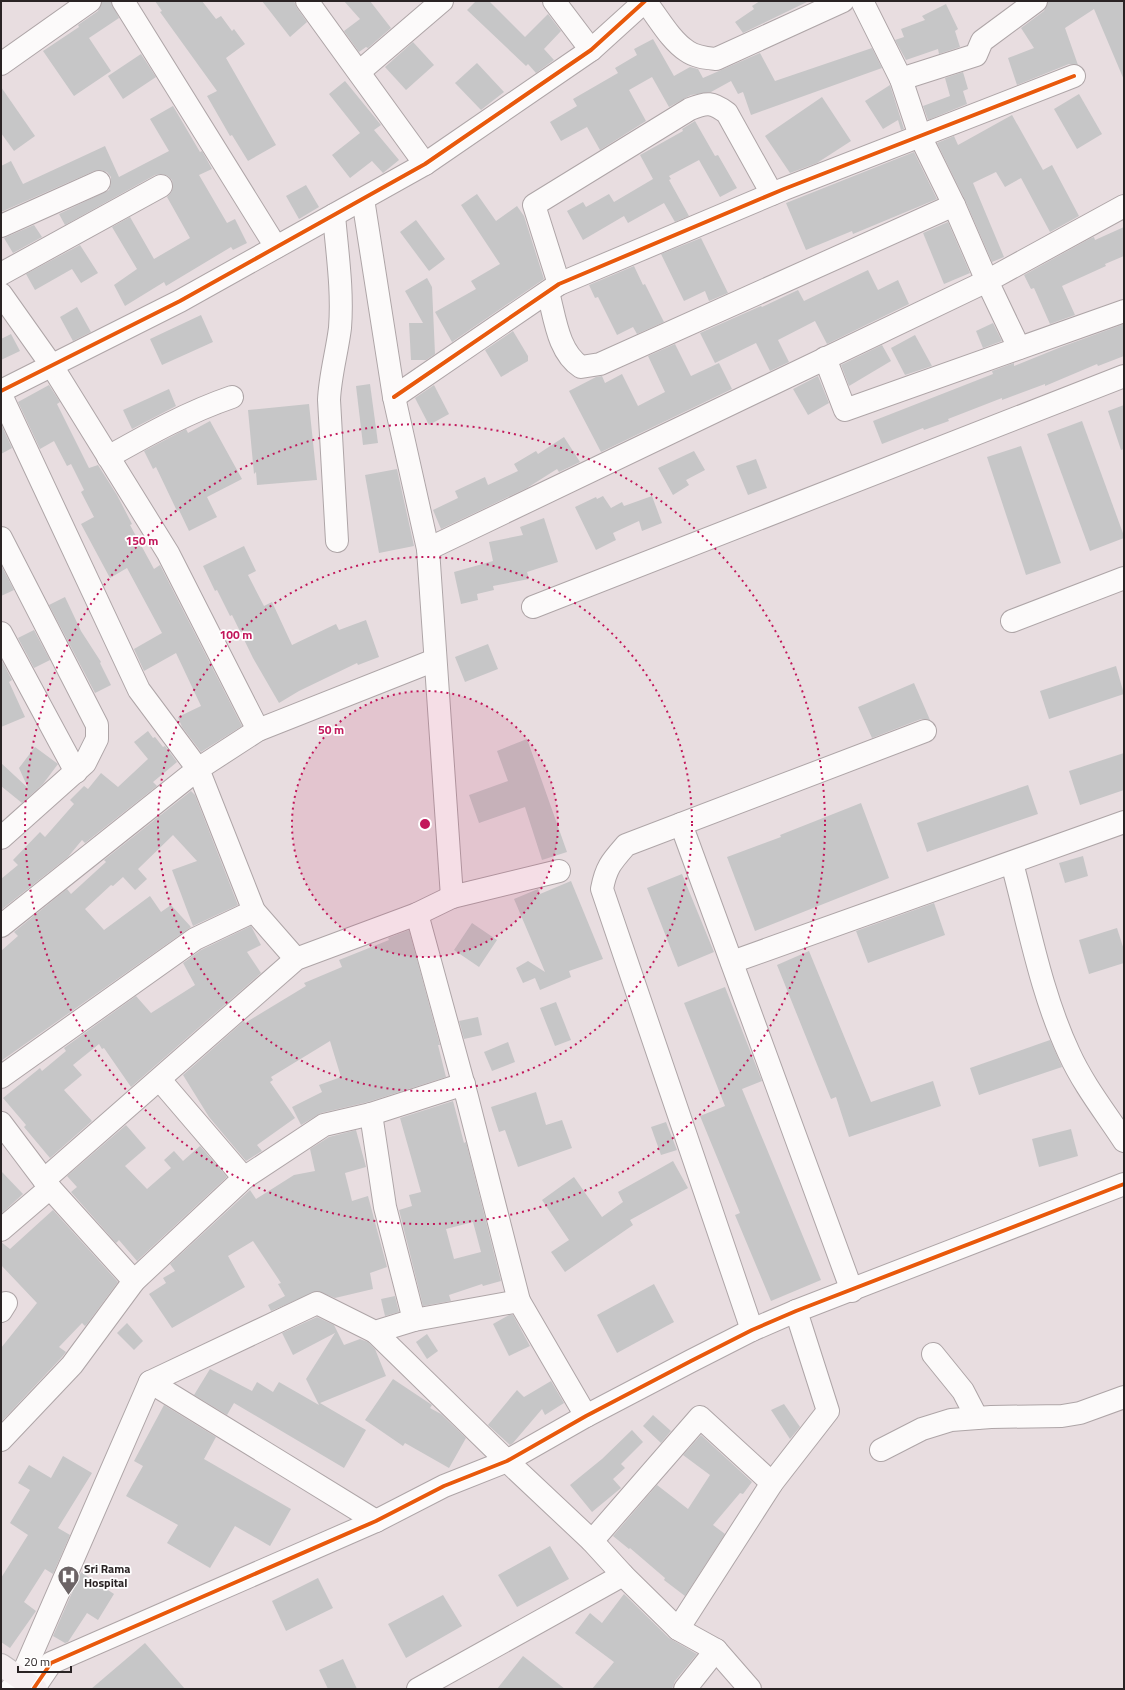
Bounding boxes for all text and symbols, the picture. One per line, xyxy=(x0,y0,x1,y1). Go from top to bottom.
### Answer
text: 150 m xyxy=(126,531,158,550)
text: 100 m xyxy=(220,625,252,644)
text: 50 m xyxy=(318,720,344,739)
centre of rings xyxy=(418,817,432,831)
place label: Sri Rama Hospital xyxy=(84,1559,130,1592)
hospital icon: Sri Rama Hospital xyxy=(56,1563,82,1596)
scale bar xyxy=(18,1648,71,1674)
text: 20 m xyxy=(24,1652,50,1671)

